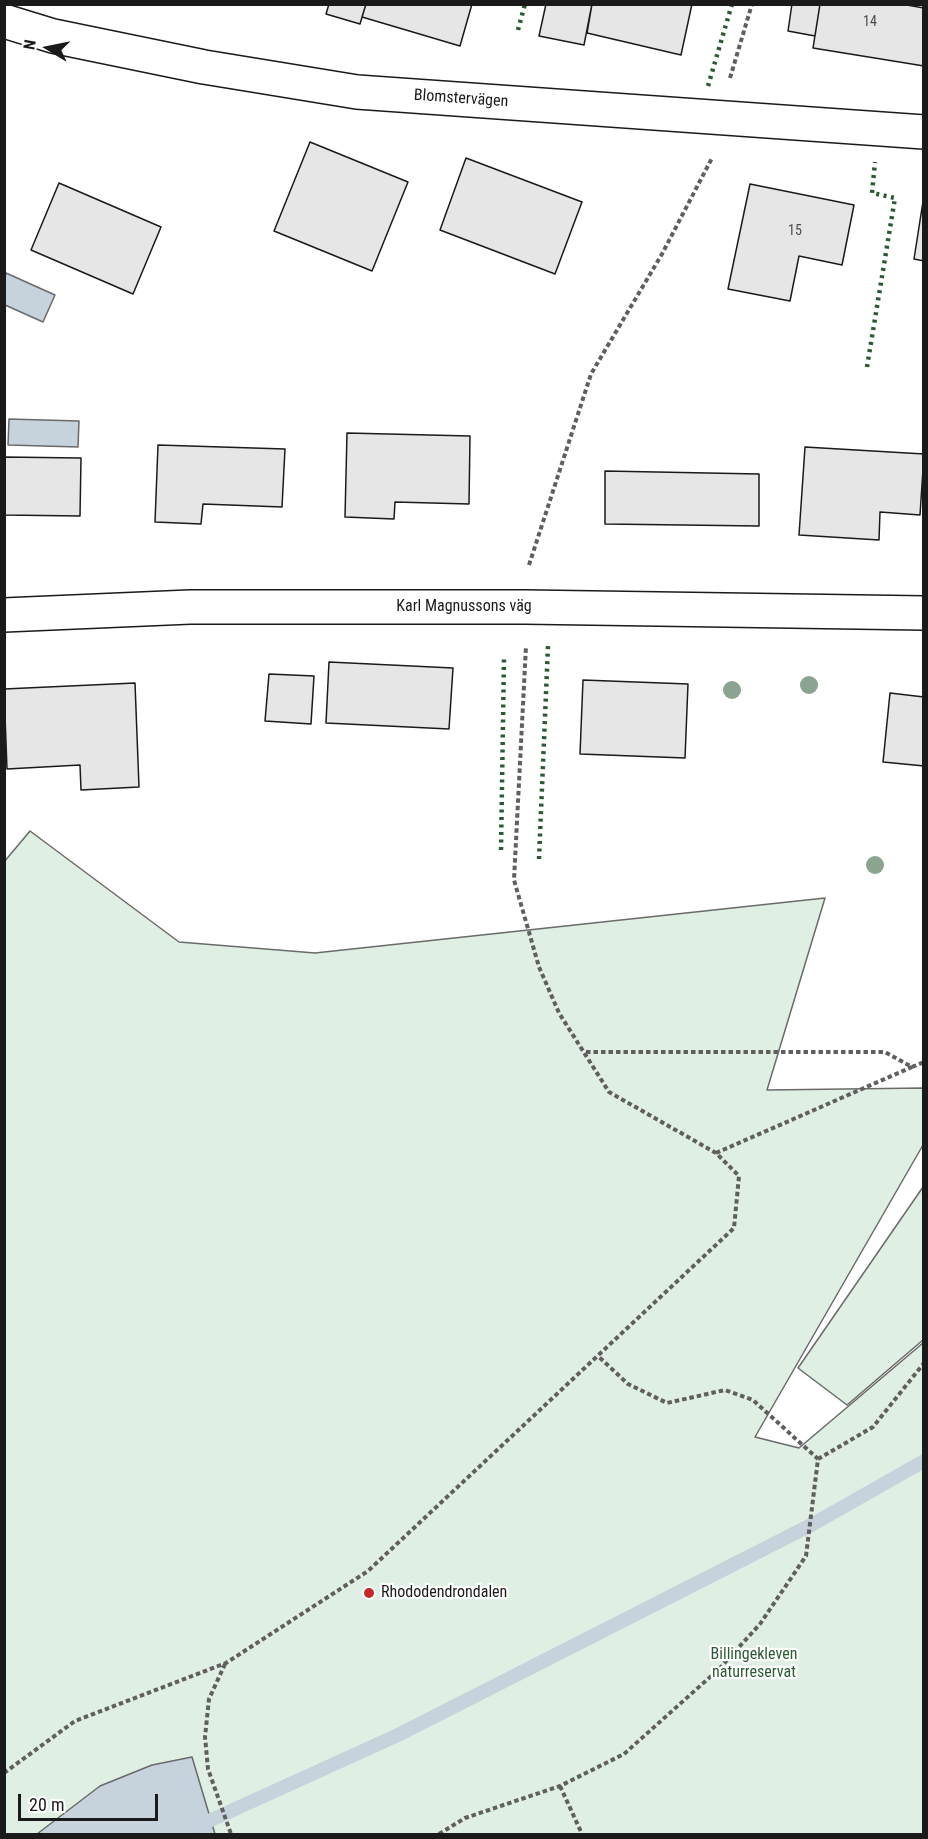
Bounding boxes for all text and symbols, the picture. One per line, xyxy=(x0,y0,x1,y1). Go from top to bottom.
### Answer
house number: 14 xyxy=(863,14,877,30)
north arrow xyxy=(18,18,78,78)
text: N xyxy=(20,38,40,51)
street label: Blomstervägen xyxy=(413,86,509,112)
house number: 15 xyxy=(788,223,802,239)
street label: Karl Magnussons väg xyxy=(396,597,532,617)
place label: Rhododendrondalen xyxy=(381,1583,507,1603)
marker: Rhododendrondalen xyxy=(362,1586,376,1600)
park label: Billingekleven naturreservat xyxy=(711,1645,797,1683)
scale bar xyxy=(21,1782,160,1820)
text: 20 m xyxy=(29,1794,64,1815)

